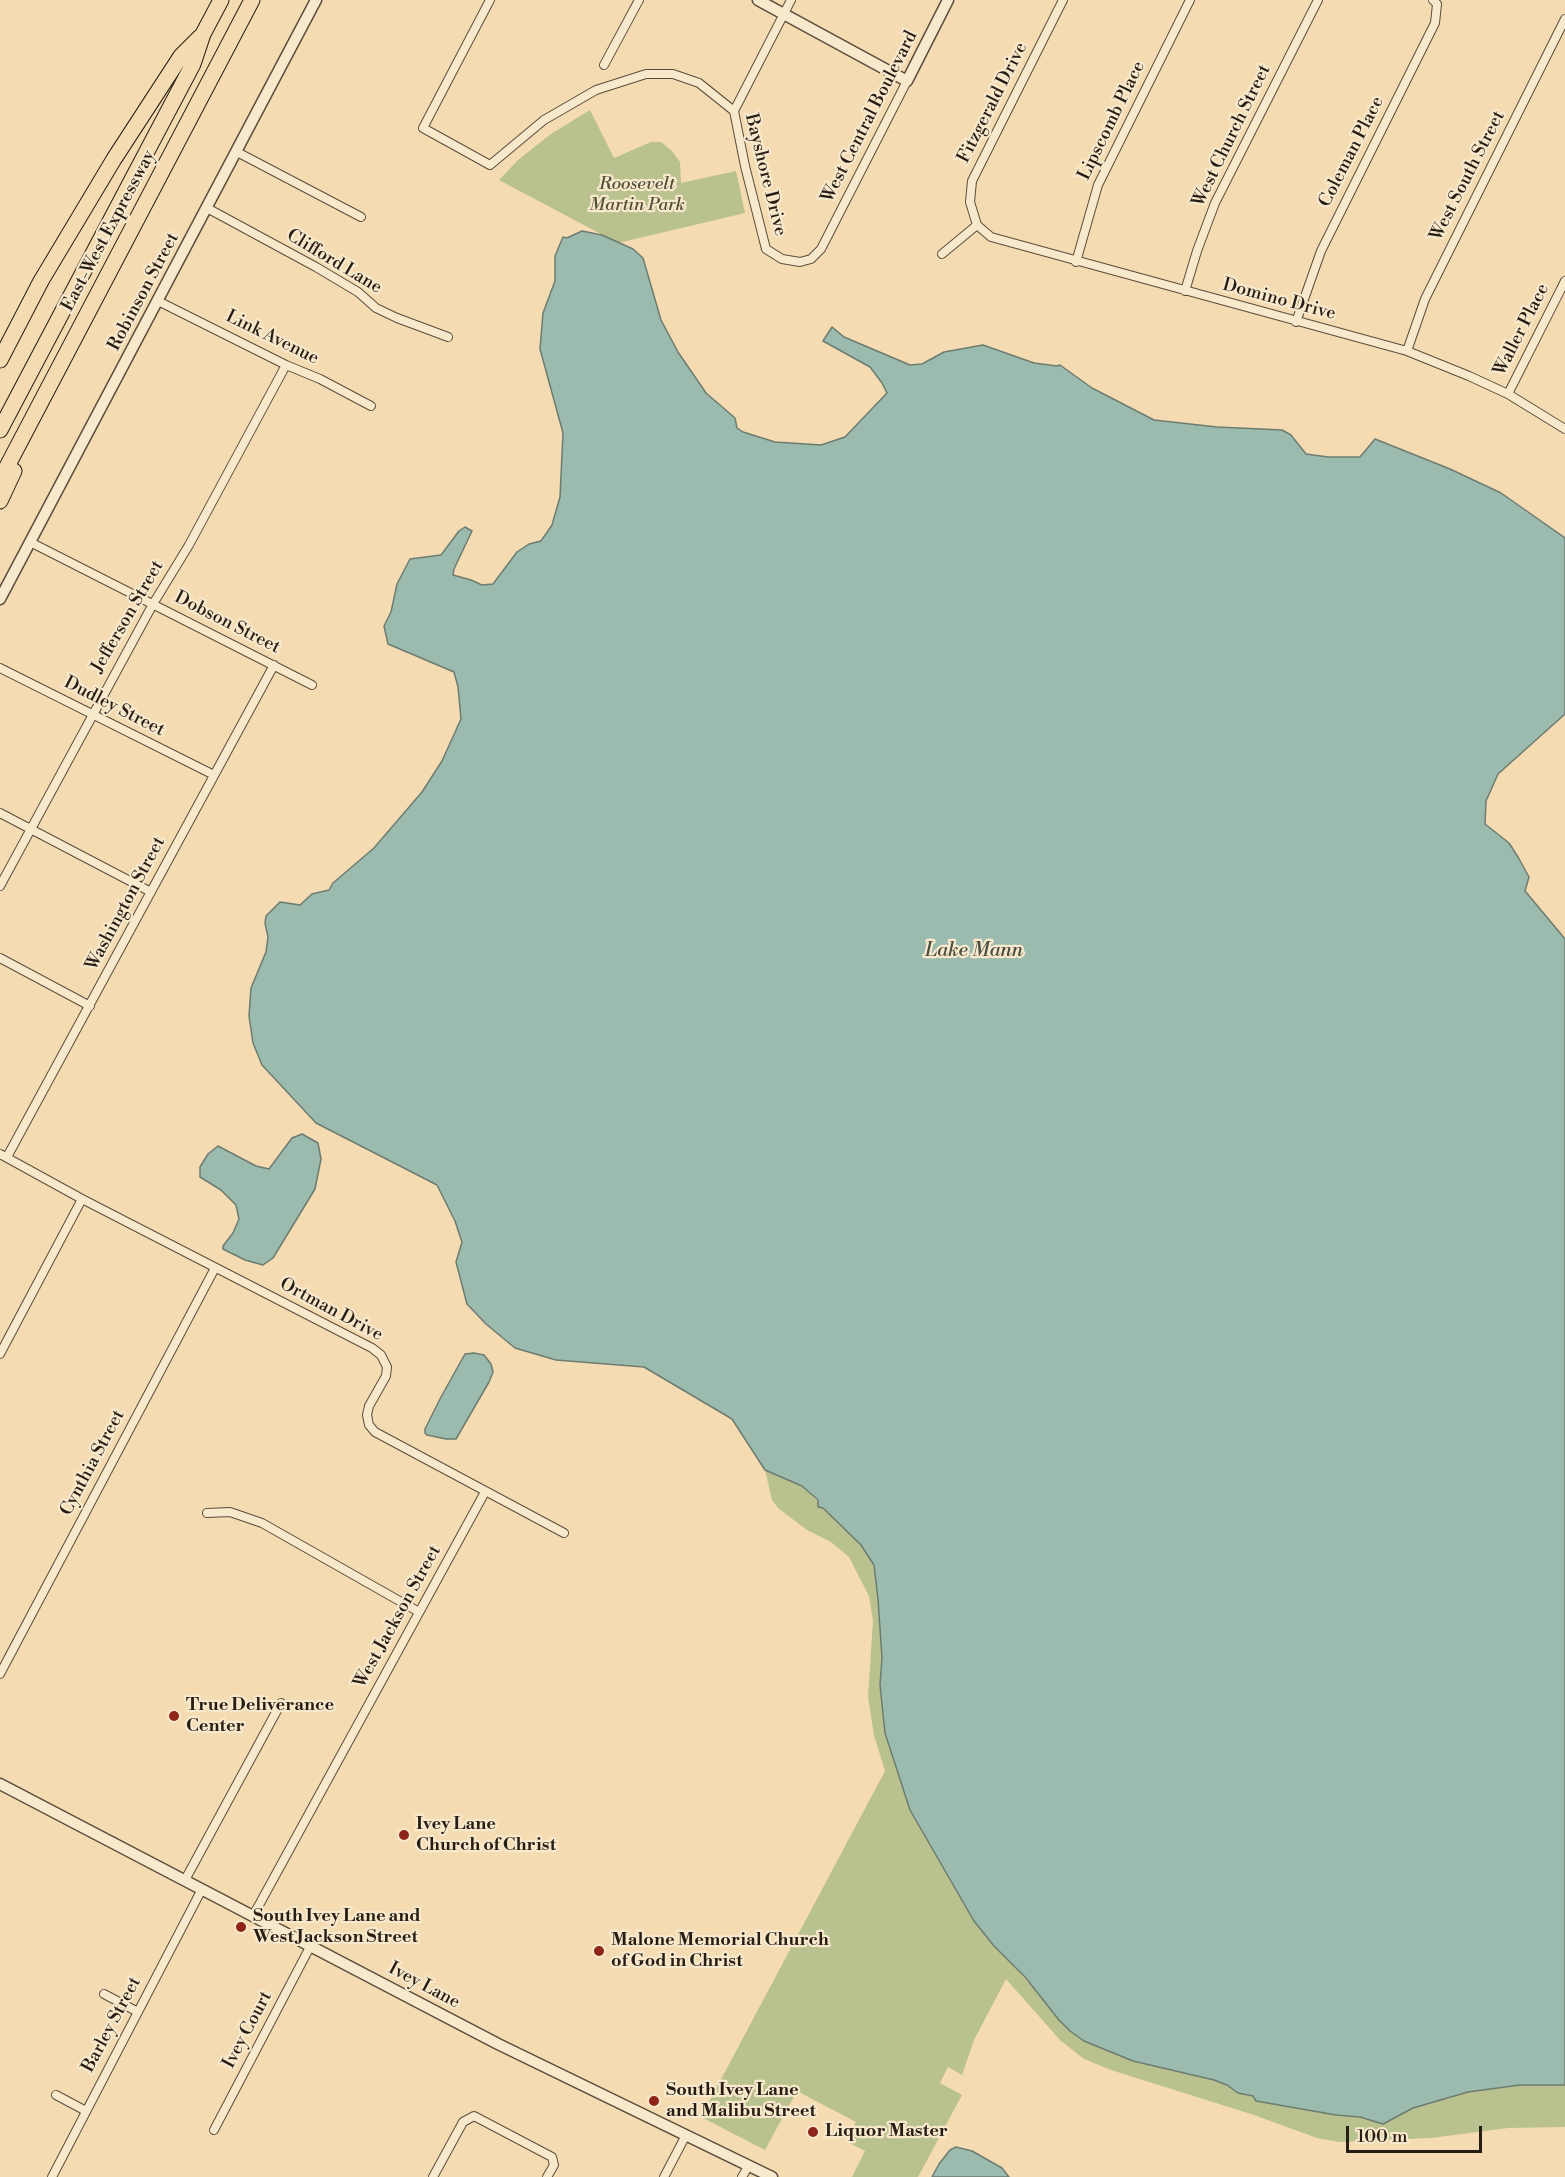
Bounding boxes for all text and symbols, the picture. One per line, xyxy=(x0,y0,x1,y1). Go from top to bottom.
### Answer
street label: West Central Boulevard xyxy=(817,27,923,207)
street label: Fitzgerald Drive xyxy=(953,39,1033,167)
street label: Lipscomb Place xyxy=(1074,58,1150,184)
street label: West Church Street xyxy=(1188,61,1276,211)
street label: Coleman Place xyxy=(1315,93,1389,211)
street label: West South Street xyxy=(1426,107,1510,245)
street label: Bayshore Drive xyxy=(739,112,791,238)
street label: East-West Expressway xyxy=(57,147,161,315)
park label: Roosevelt Martin Park xyxy=(589,174,685,216)
street label: Clifford Lane xyxy=(282,225,386,299)
street label: Robinson Street xyxy=(104,229,184,355)
street label: Domino Drive xyxy=(1220,275,1338,325)
street label: Waller Place xyxy=(1490,280,1554,380)
street label: Link Avenue xyxy=(222,306,322,370)
street label: Jefferson Street xyxy=(87,557,169,677)
street label: Dobson Street xyxy=(171,587,283,659)
street label: Dudley Street xyxy=(60,672,168,742)
street label: Washington Street xyxy=(82,833,170,975)
water label: Lake Mann xyxy=(925,939,1023,963)
street label: Ortman Drive xyxy=(276,1274,386,1346)
street label: Cynthia Street xyxy=(56,1407,130,1519)
street label: West Jackson Street xyxy=(350,1542,446,1692)
place label: True Deliverance Center xyxy=(186,1695,334,1738)
marker: True Deliverance Center xyxy=(167,1709,181,1723)
place label: Ivey Lane Church of Christ xyxy=(416,1814,556,1856)
marker: Ivey Lane Church of Christ xyxy=(397,1828,411,1842)
place label: South Ivey Lane and West Jackson Street xyxy=(253,1906,421,1948)
marker: South Ivey Lane and West Jackson Street xyxy=(234,1920,248,1934)
place label: Malone Memorial Church of God in Christ xyxy=(611,1930,829,1972)
marker: Malone Memorial Church of God in Christ xyxy=(592,1944,606,1958)
street label: Ivey Lane xyxy=(385,1958,463,2014)
street label: Barley Street xyxy=(78,1974,146,2076)
street label: Ivey Court xyxy=(219,1988,277,2072)
place label: South Ivey Lane and Malibu Street xyxy=(666,2080,816,2122)
marker: South Ivey Lane and Malibu Street xyxy=(647,2094,661,2108)
scale bar xyxy=(1349,2114,1486,2152)
place label: Liquor Master xyxy=(825,2121,948,2143)
marker: Liquor Master xyxy=(806,2125,820,2139)
text: 100 m xyxy=(1357,2125,1408,2148)

